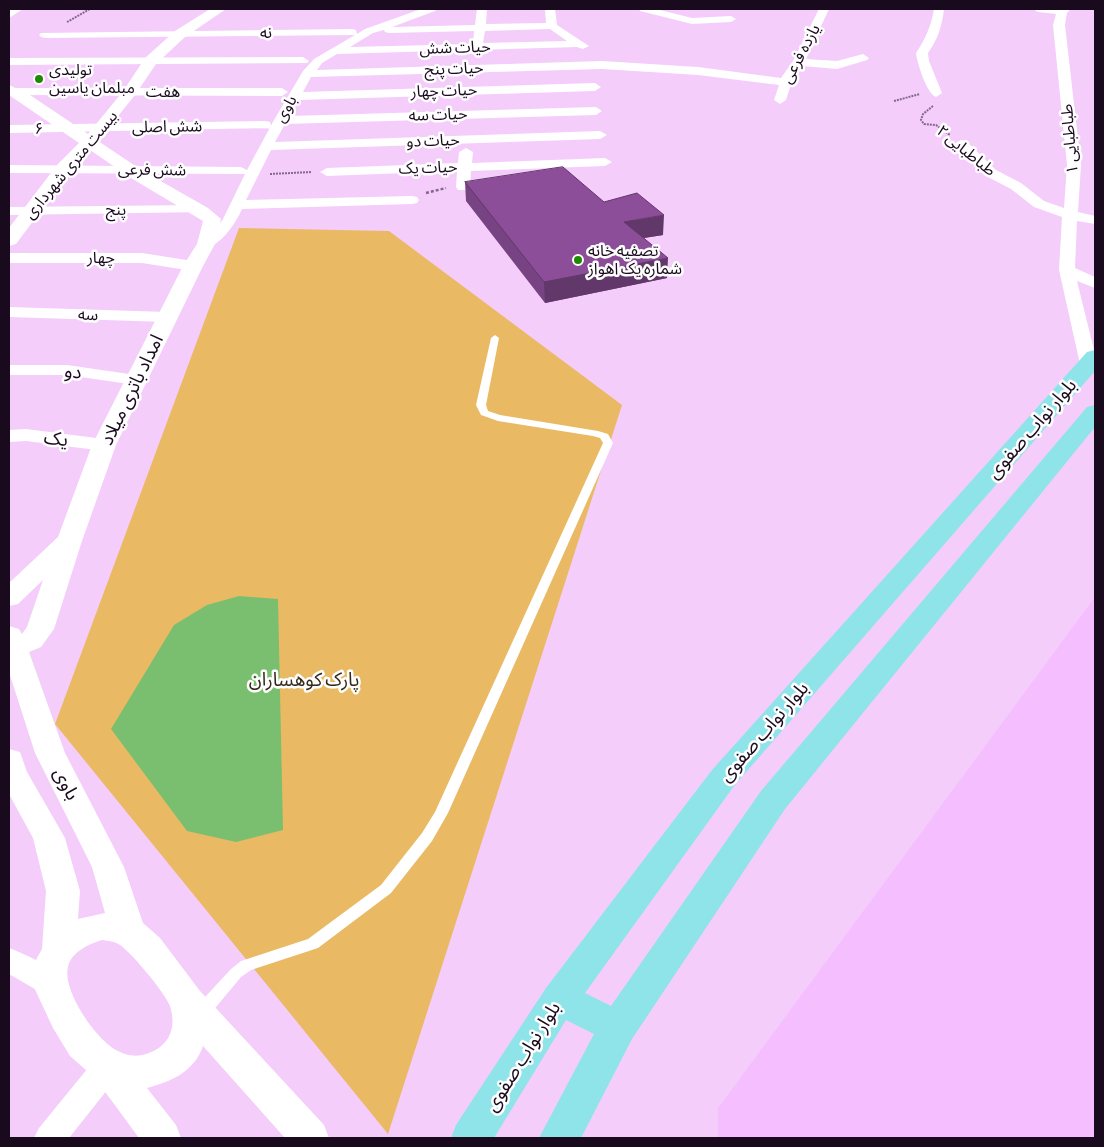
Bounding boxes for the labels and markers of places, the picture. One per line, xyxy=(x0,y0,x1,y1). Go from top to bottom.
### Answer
place label: تولیدی مبلمان یاسین xyxy=(49,60,135,98)
marker: تولیدی مبلمان یاسین xyxy=(33,73,45,85)
place label: تصفیه خانه شماره یک اهواز xyxy=(588,241,682,279)
marker: تصفیه خانه شماره یک اهواز xyxy=(572,254,584,266)

